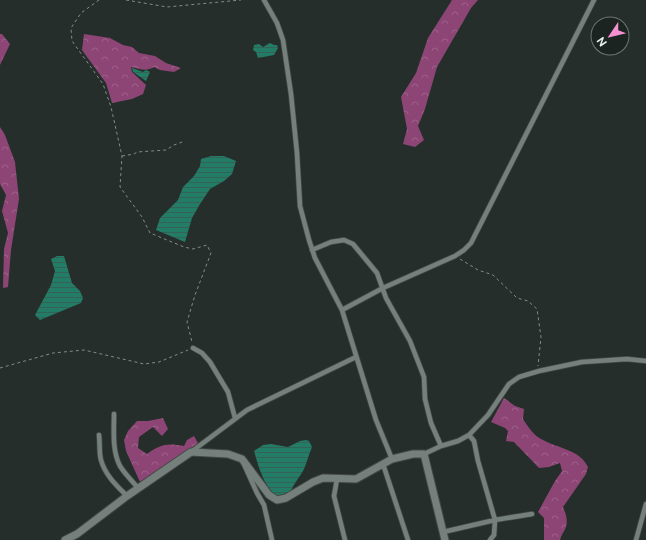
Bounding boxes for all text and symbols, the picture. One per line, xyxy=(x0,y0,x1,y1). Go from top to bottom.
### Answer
north arrow xyxy=(590,16,630,56)
text: N xyxy=(594,35,609,49)

